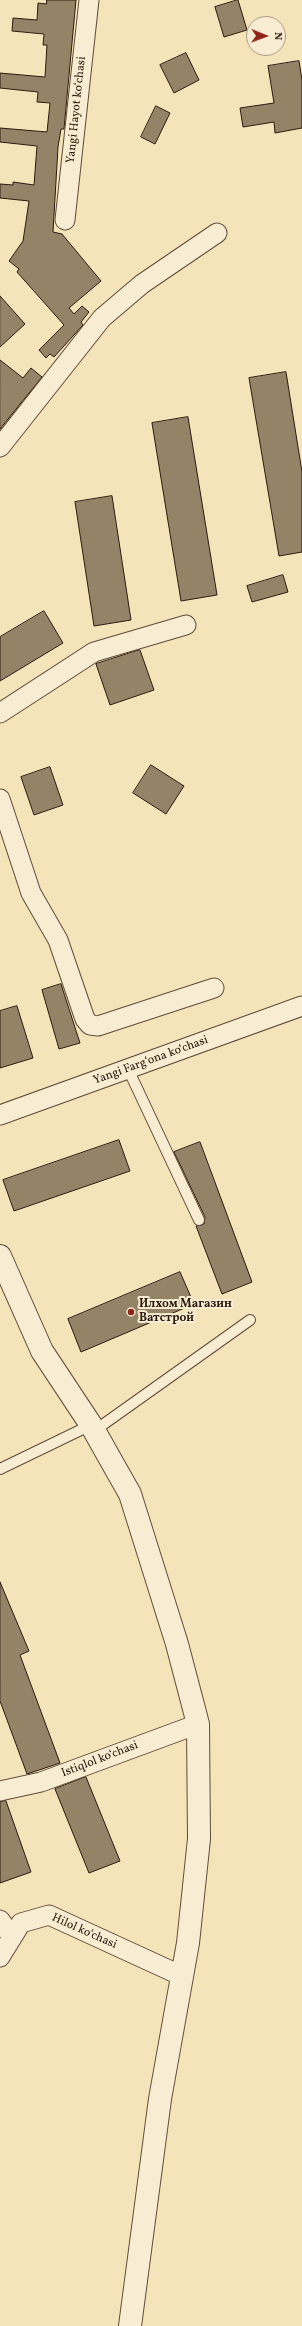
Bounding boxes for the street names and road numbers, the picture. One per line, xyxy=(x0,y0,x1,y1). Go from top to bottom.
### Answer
street label: Yangi Hayot koʻchasi xyxy=(64,56,90,164)
street label: Yangi Fargʻona koʻchasi xyxy=(92,1034,210,1088)
street label: Istiqlol koʻchasi xyxy=(60,1739,140,1781)
street label: Hilol koʻchasi xyxy=(49,1911,119,1953)

